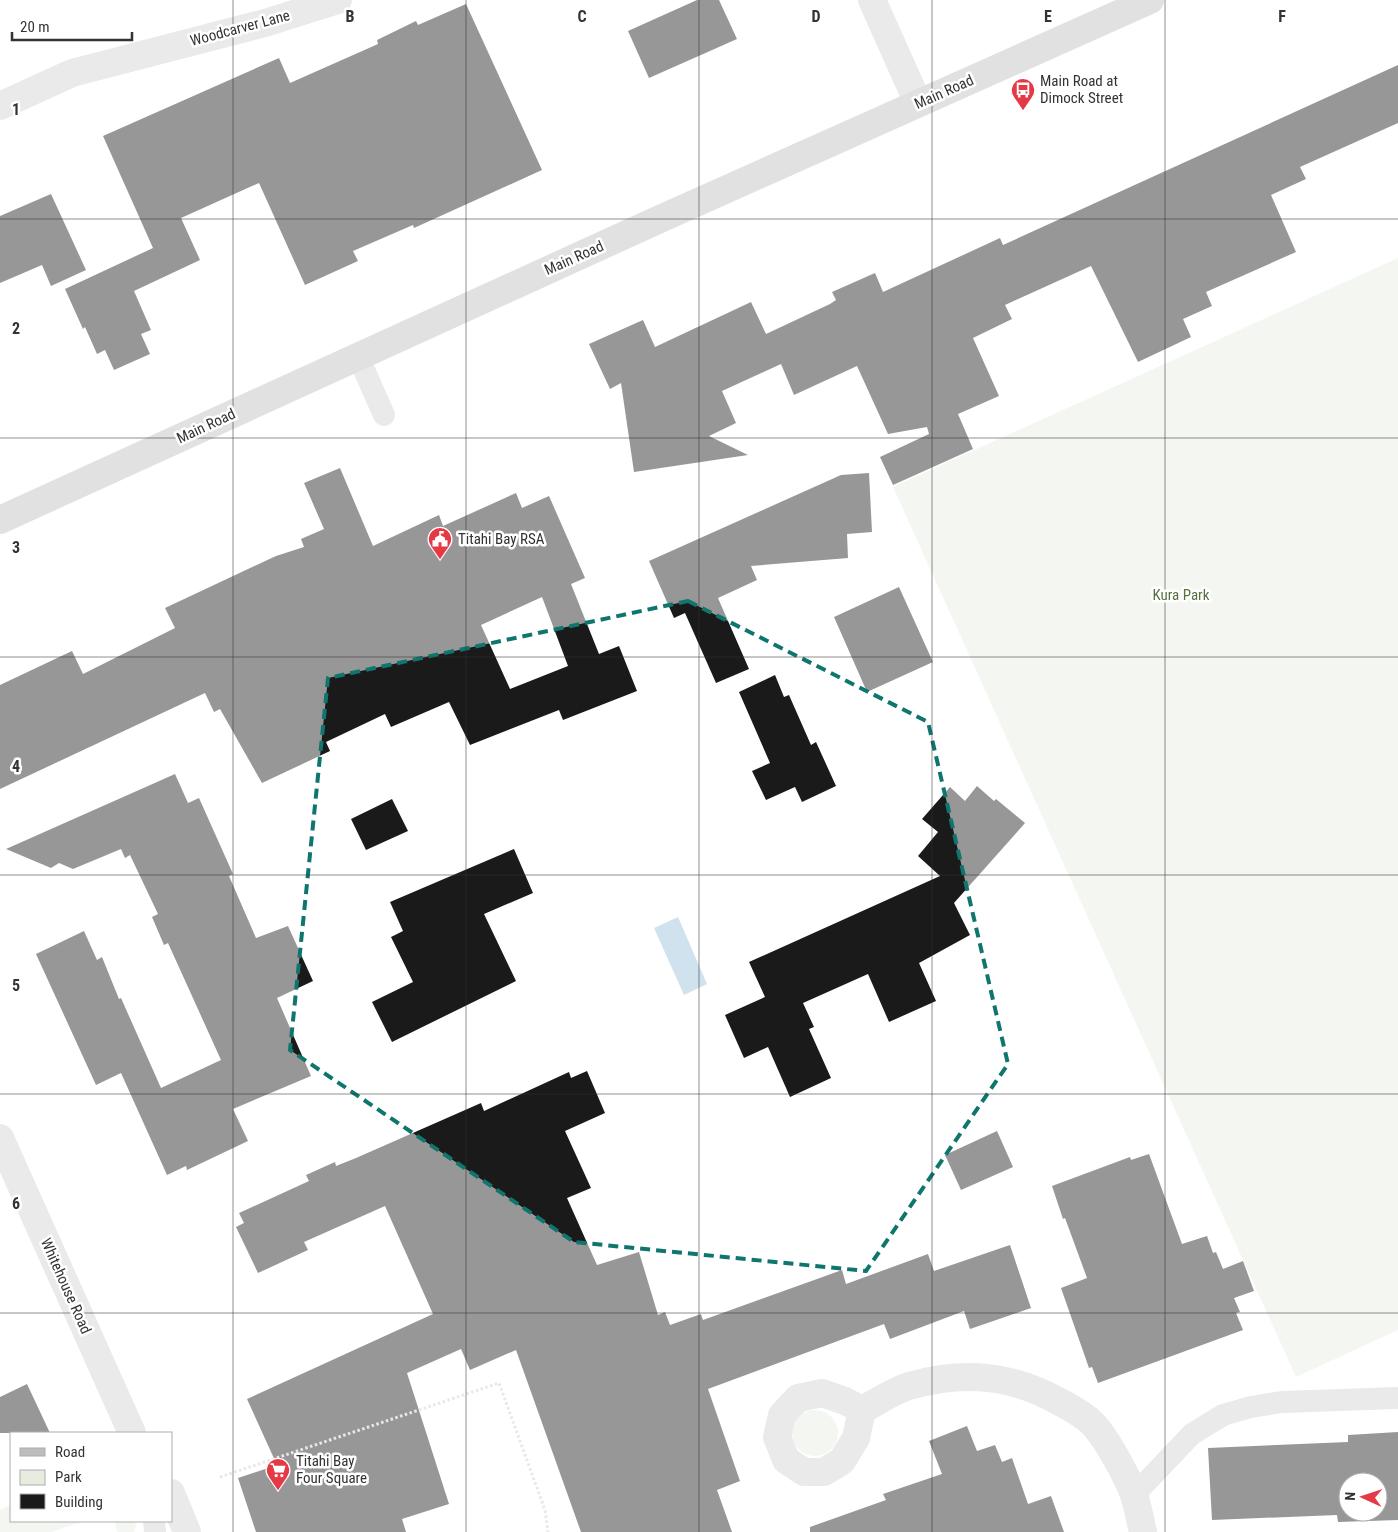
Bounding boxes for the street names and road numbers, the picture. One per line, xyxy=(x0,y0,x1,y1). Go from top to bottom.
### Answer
street label: Woodcarver Lane xyxy=(188,6,292,50)
street label: Main Road xyxy=(912,71,976,113)
street label: Main Road xyxy=(542,237,606,279)
street label: Main Road xyxy=(174,405,238,447)
street label: Whitehouse Road xyxy=(37,1235,95,1337)

